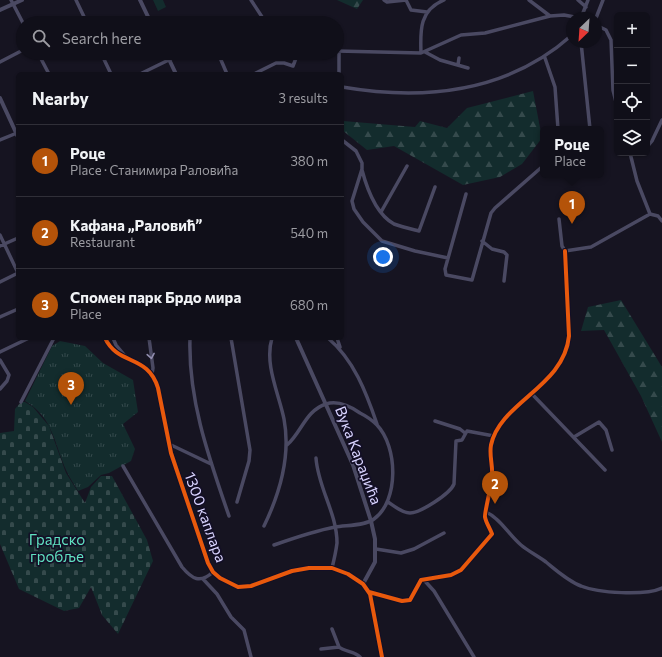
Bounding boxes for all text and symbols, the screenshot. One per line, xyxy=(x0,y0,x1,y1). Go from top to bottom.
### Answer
north arrow xyxy=(566,12,602,48)
map controls xyxy=(614,12,650,156)
button: + xyxy=(614,12,650,48)
search box xyxy=(16,16,344,60)
icon: search xyxy=(30,27,52,49)
text: Search here xyxy=(62,29,141,47)
button: − xyxy=(614,48,650,84)
button: locate xyxy=(614,84,650,120)
text: Nearby xyxy=(32,88,89,109)
text: 3 results xyxy=(279,90,328,106)
button: layers xyxy=(614,120,650,156)
popup xyxy=(540,126,604,178)
text: Роце xyxy=(554,135,590,153)
text: Роце xyxy=(70,144,106,162)
text: 1 xyxy=(42,153,48,169)
text: 380 m xyxy=(290,153,328,169)
text: Place xyxy=(554,153,586,169)
text: Place · Станимира Раловића xyxy=(70,162,238,178)
pin: 1 xyxy=(559,191,585,224)
text: Кафана „Раловић” xyxy=(70,216,202,234)
text: 2 xyxy=(41,225,49,241)
text: 540 m xyxy=(290,225,328,241)
text: Restaurant xyxy=(70,234,135,250)
your location xyxy=(373,247,393,267)
text: Спомен парк Брдо мира xyxy=(70,288,241,306)
text: 3 xyxy=(41,297,49,313)
text: 680 m xyxy=(290,297,328,313)
text: Place xyxy=(70,306,102,322)
one-way arrow xyxy=(146,353,155,359)
pin: 3 xyxy=(58,372,84,405)
street label: Вука Караџића xyxy=(332,403,386,507)
street label: 1300 каплара xyxy=(181,469,231,565)
pin: 2 xyxy=(482,471,508,504)
park label: Градско гробље xyxy=(29,530,85,565)

